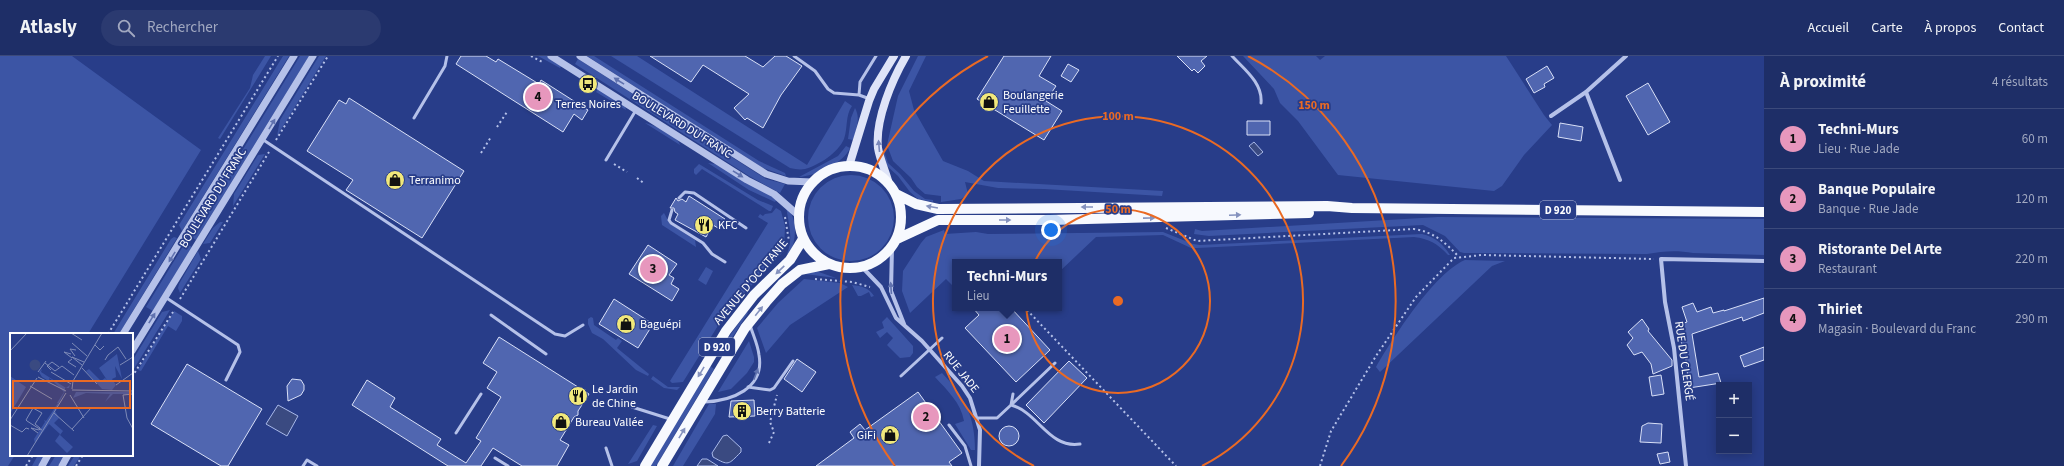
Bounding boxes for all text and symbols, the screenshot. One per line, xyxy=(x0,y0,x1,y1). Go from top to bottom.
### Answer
search box xyxy=(101,10,381,46)
text: Atlasly xyxy=(20,14,77,41)
icon: search xyxy=(115,17,137,39)
text: Rechercher xyxy=(147,17,218,38)
text: Accueil xyxy=(1808,18,1849,38)
text: Carte xyxy=(1871,18,1903,38)
text: À propos xyxy=(1925,18,1976,38)
text: Contact xyxy=(1998,18,2044,38)
text: À proximité xyxy=(1780,70,1866,94)
bus stop icon: Terres Noires xyxy=(577,73,599,95)
text: 4 résultats xyxy=(1992,73,2048,91)
one-way arrow xyxy=(613,78,625,85)
pin: 4 xyxy=(525,82,551,112)
street label: BOULEVARD DU FRANC xyxy=(629,87,736,163)
place label: Boulangerie Feuillette xyxy=(1003,87,1064,118)
shop icon: Boulangerie Feuillette xyxy=(978,91,1000,113)
place label: Terres Noires xyxy=(555,96,621,113)
text: 150 m xyxy=(1298,97,1330,114)
text: 100 m xyxy=(1102,108,1134,125)
one-way arrow xyxy=(268,118,275,130)
text: Techni-Murs xyxy=(1818,119,1899,140)
text: 1 xyxy=(1790,130,1796,148)
text: 60 m xyxy=(2022,130,2048,148)
one-way arrow xyxy=(876,140,883,152)
text: Lieu · Rue Jade xyxy=(1818,140,1899,158)
street label: BOULEVARD DU FRANC xyxy=(175,144,251,251)
shop icon: Terranimo xyxy=(384,169,406,191)
one-way arrow xyxy=(733,170,743,178)
place label: Terranimo xyxy=(409,172,461,189)
text: Banque Populaire xyxy=(1818,179,1935,200)
text: 2 xyxy=(1790,190,1796,208)
text: 120 m xyxy=(2015,190,2048,208)
text: Banque · Rue Jade xyxy=(1818,200,1918,218)
text: 50 m xyxy=(1105,201,1131,218)
road number: D 920 xyxy=(1540,201,1576,219)
one-way arrow xyxy=(926,204,938,210)
one-way arrow xyxy=(1081,204,1093,211)
one-way arrow xyxy=(1229,212,1242,218)
restaurant icon: KFC xyxy=(693,214,715,236)
one-way arrow xyxy=(1143,214,1155,221)
place label: KFC xyxy=(718,217,738,234)
one-way arrow xyxy=(999,217,1012,223)
your location xyxy=(1041,220,1061,240)
street label: AVENUE D'OCCITANIE xyxy=(710,235,792,329)
text: Ristorante Del Arte xyxy=(1818,239,1942,260)
text: 3 xyxy=(1790,250,1796,268)
text: 220 m xyxy=(2015,250,2048,268)
one-way arrow xyxy=(168,251,175,263)
pin: 3 xyxy=(640,254,666,284)
popup xyxy=(952,259,1062,311)
text: Restaurant xyxy=(1818,260,1877,278)
one-way arrow xyxy=(775,265,785,275)
text: Techni-Murs xyxy=(967,266,1047,287)
one-way arrow xyxy=(888,282,895,294)
text: Lieu xyxy=(967,287,990,305)
centre of rings xyxy=(1111,294,1125,308)
text: Thiriet xyxy=(1818,299,1863,320)
one-way arrow xyxy=(754,306,763,316)
text: 4 xyxy=(1790,310,1796,328)
text: 290 m xyxy=(2015,310,2048,328)
one-way arrow xyxy=(149,312,156,324)
shop icon: Baguépi xyxy=(615,313,637,335)
place label: Baguépi xyxy=(640,316,681,333)
street label: RUE DU CLERGÉ xyxy=(1670,320,1698,402)
text: Magasin · Boulevard du Franc xyxy=(1818,320,1976,338)
pin: 1 xyxy=(994,324,1020,354)
inset map xyxy=(10,333,133,456)
road number: D 920 xyxy=(699,338,735,356)
street label: RUE JADE xyxy=(939,348,983,396)
one-way arrow xyxy=(698,366,705,378)
one-way arrow xyxy=(754,368,760,380)
place label: Le Jardin de Chine xyxy=(592,381,638,412)
map controls xyxy=(1716,382,1752,454)
button: + xyxy=(1716,382,1752,418)
restaurant icon: Le Jardin de Chine xyxy=(567,385,589,407)
building icon: Berry Batterie xyxy=(731,400,753,422)
pin: 2 xyxy=(913,402,939,432)
place label: Berry Batterie xyxy=(756,403,825,420)
shop icon: Bureau Vallée xyxy=(550,411,572,433)
place label: Bureau Vallée xyxy=(575,414,643,431)
button: − xyxy=(1716,418,1752,454)
shop icon: GiFi xyxy=(879,424,901,446)
one-way arrow xyxy=(678,427,685,439)
place label: GiFi xyxy=(857,427,876,444)

